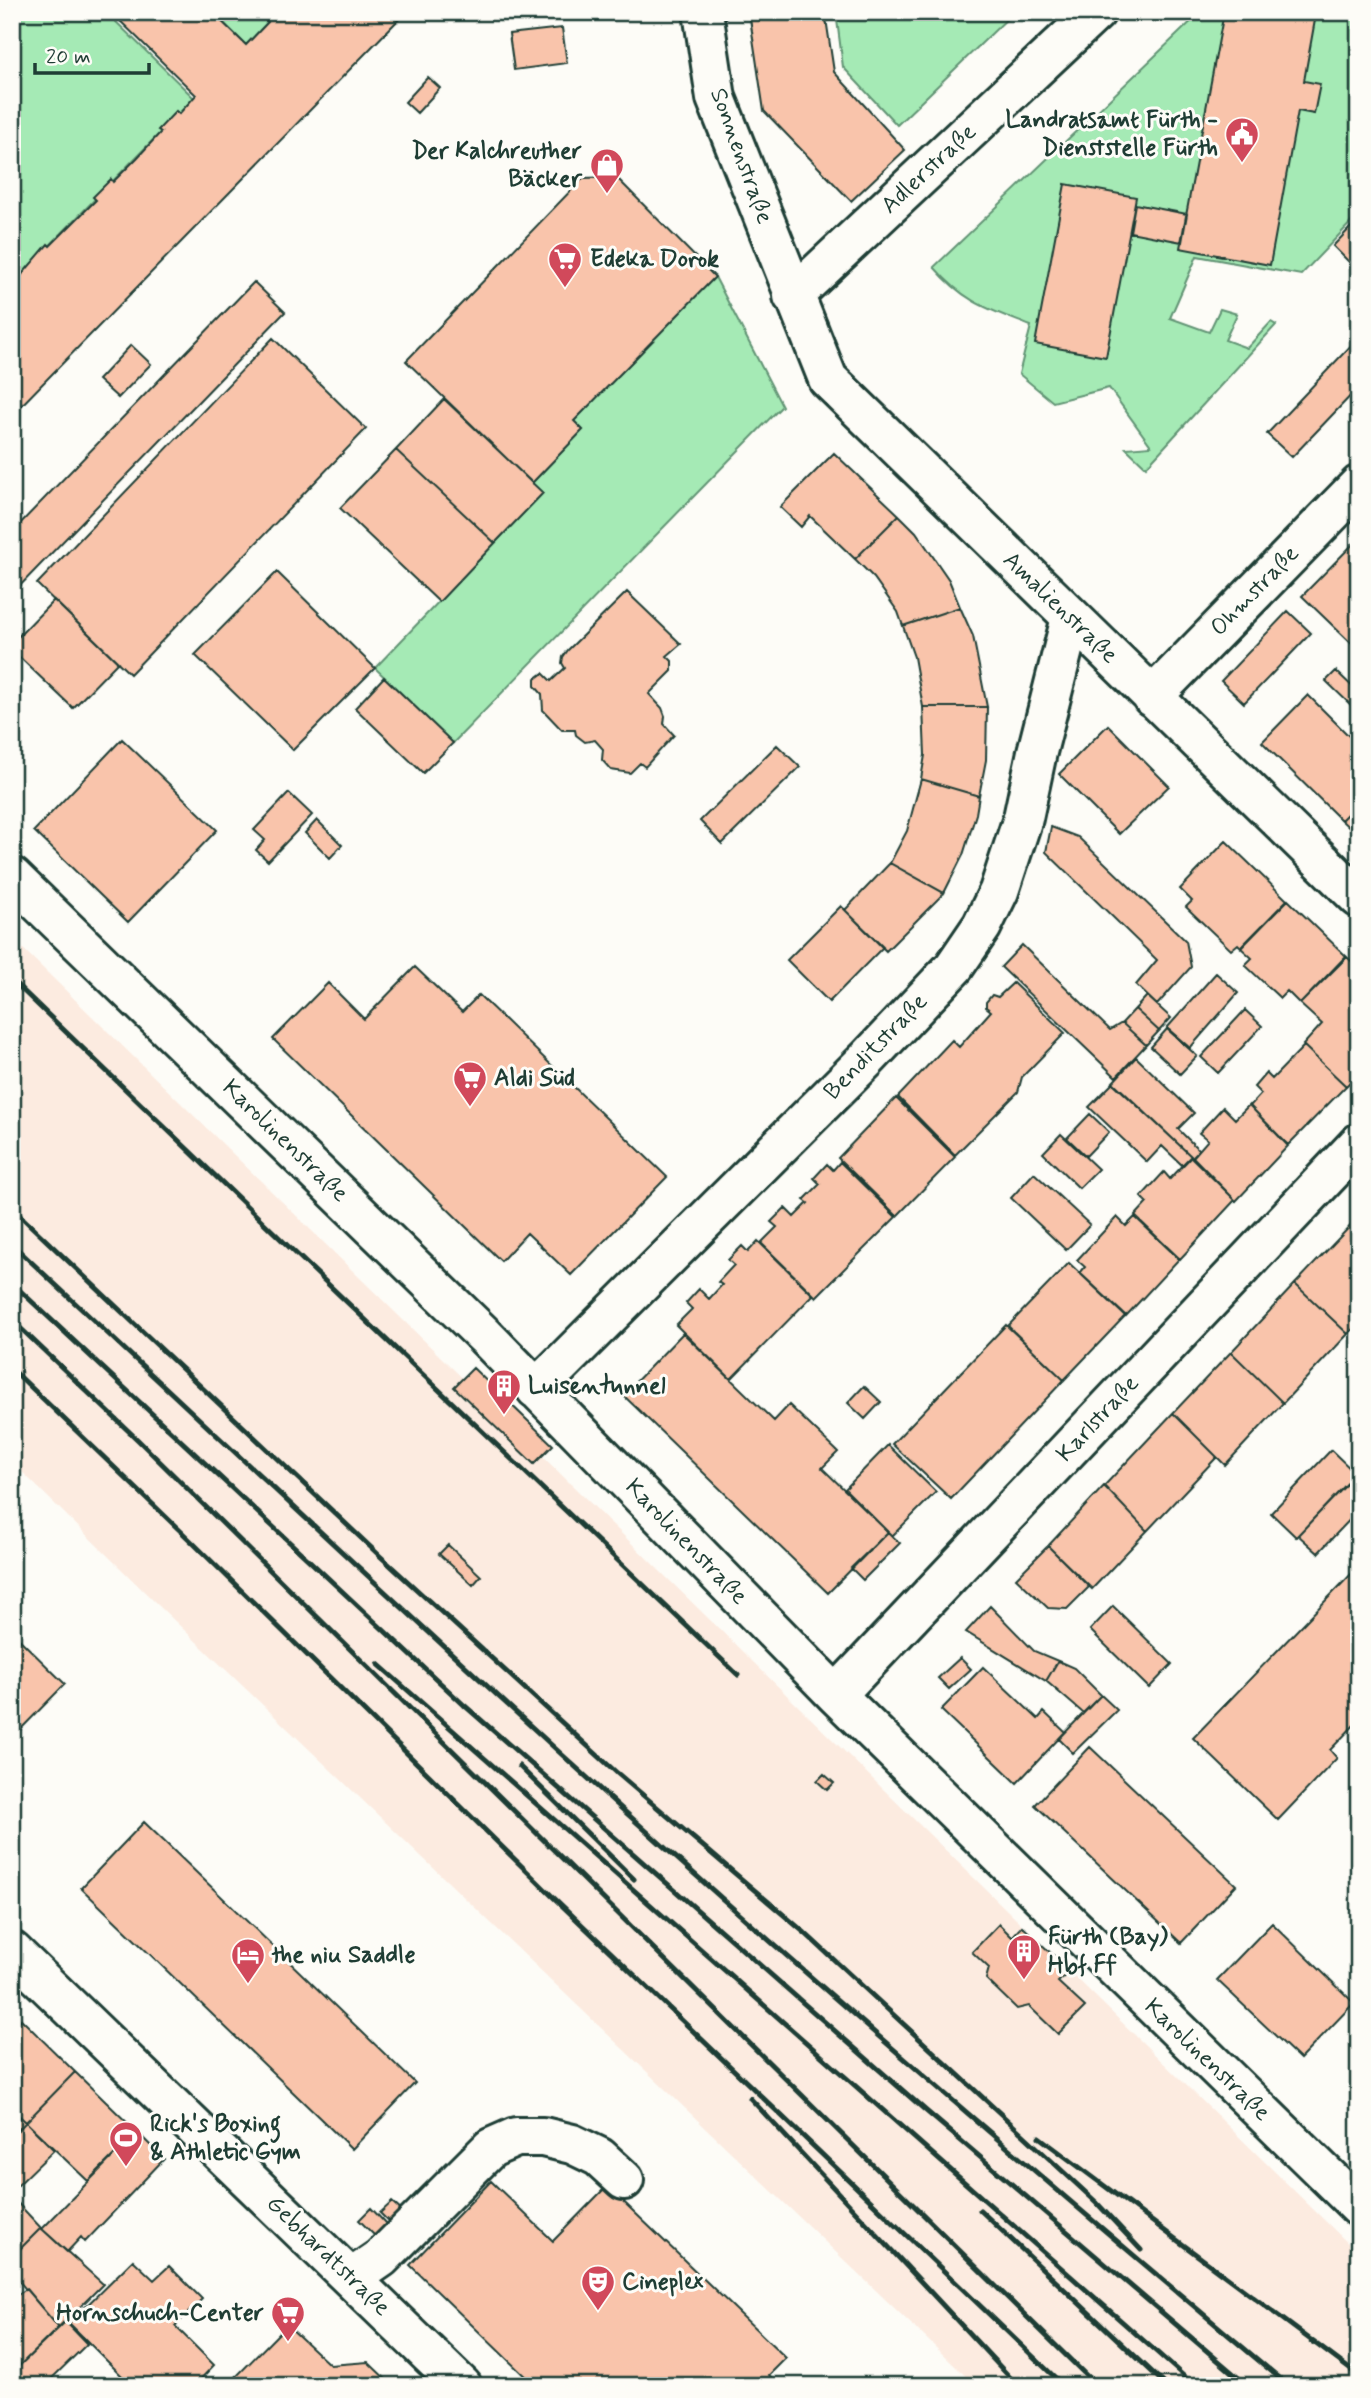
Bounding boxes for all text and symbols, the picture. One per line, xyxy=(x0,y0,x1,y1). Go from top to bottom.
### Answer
scale bar xyxy=(35,32,149,76)
text: 20 m xyxy=(46,43,91,71)
street label: Sonnenstraße xyxy=(702,84,780,228)
place label: Landratsamt Fürth - Dienststelle Fürth xyxy=(1005,105,1218,164)
public building icon: Landratsamt Fürth - Dienststelle Fürth xyxy=(1223,115,1261,164)
street label: Adlerstraße xyxy=(875,117,983,221)
place label: Der Kalchreuther Bäcker xyxy=(412,136,583,195)
shop icon: Der Kalchreuther Bäcker xyxy=(588,146,626,195)
supermarket icon: Edeka Dorok xyxy=(546,240,584,289)
place label: Edeka Dorok xyxy=(590,244,719,275)
street label: Ohmstraße xyxy=(1204,539,1306,643)
street label: Amalienstraße xyxy=(996,545,1124,671)
street label: Benditstraße xyxy=(817,987,935,1107)
supermarket icon: Aldi Süd xyxy=(451,1059,489,1108)
place label: Aldi Süd xyxy=(494,1063,575,1094)
street label: Karolinenstraße xyxy=(215,1073,355,1209)
building icon: Luisentunnel xyxy=(485,1367,523,1416)
street label: Karlstraße xyxy=(1050,1369,1146,1469)
place label: Luisentunnel xyxy=(528,1371,666,1402)
street label: Karolinenstraße xyxy=(618,1472,754,1612)
place label: Fürth (Bay) Hbf Ff xyxy=(1048,1922,1168,1981)
building icon: Fürth (Bay) Hbf Ff xyxy=(1005,1932,1043,1981)
hotel icon: the niu Saddle xyxy=(229,1936,267,1985)
place label: the niu Saddle xyxy=(271,1940,416,1971)
street label: Karolinenstraße xyxy=(1137,1992,1277,2128)
place label: Rick's Boxing & Athletic Gym xyxy=(150,2109,301,2168)
sports icon: Rick's Boxing & Athletic Gym xyxy=(107,2119,145,2168)
street label: Gebhardtstraße xyxy=(259,2189,397,2323)
theatre icon: Cineplex xyxy=(579,2263,617,2312)
place label: Cineplex xyxy=(622,2267,704,2298)
supermarket icon: Hornschuch-Center xyxy=(269,2294,307,2343)
place label: Hornschuch-Center xyxy=(56,2298,264,2329)

